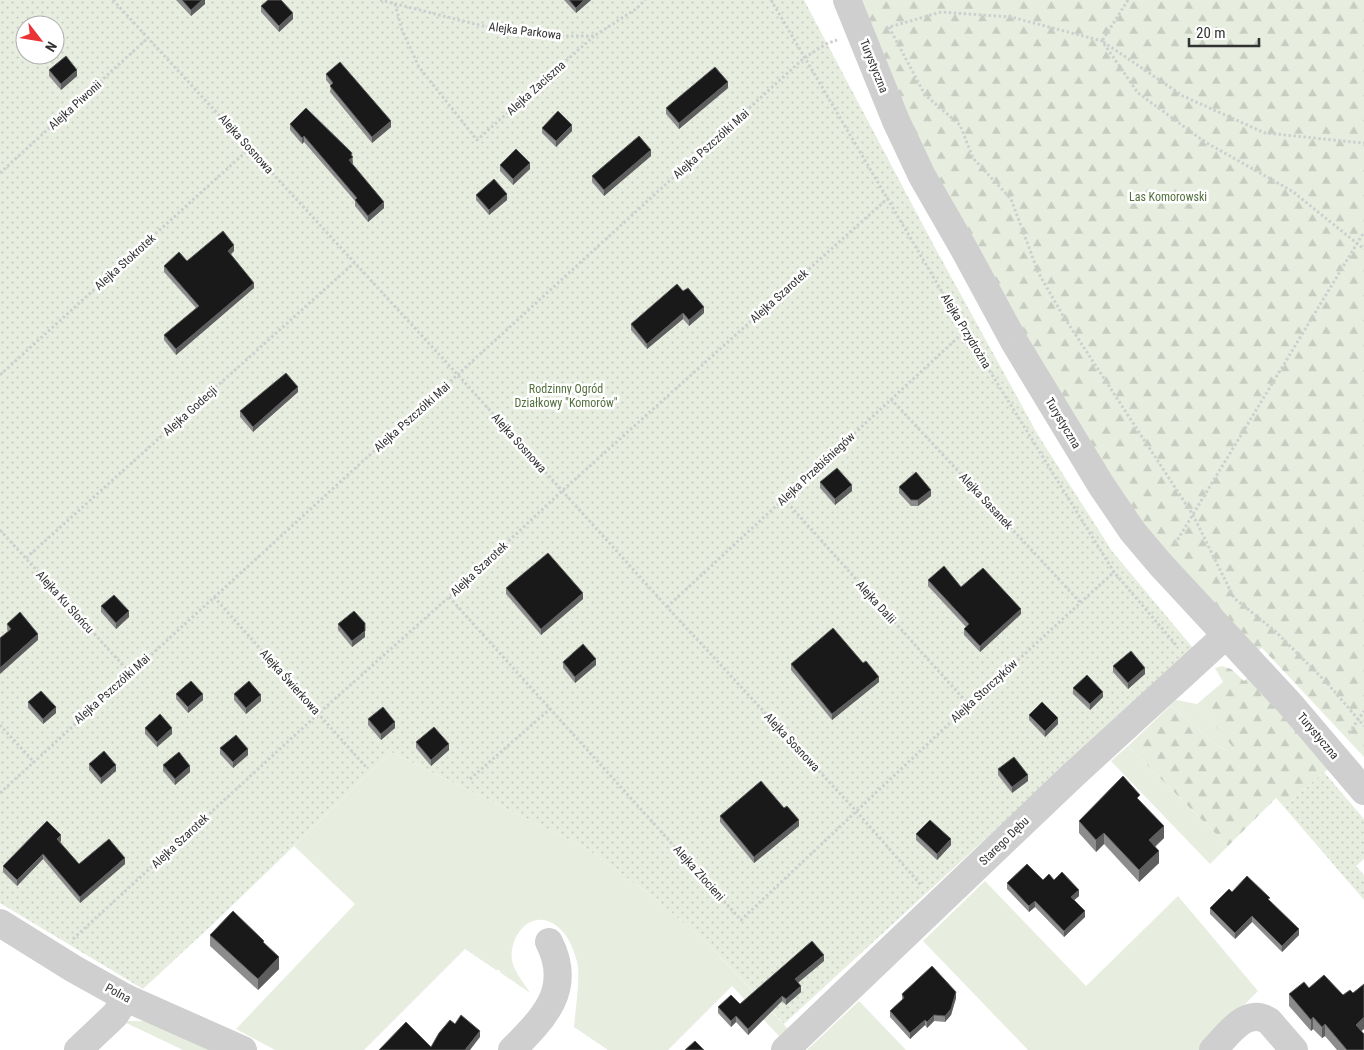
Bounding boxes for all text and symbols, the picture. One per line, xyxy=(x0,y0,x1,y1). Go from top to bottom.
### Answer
north arrow xyxy=(15,15,65,65)
scale bar xyxy=(1189,15,1259,47)
street label: Alejka Parkowa xyxy=(488,20,562,42)
text: 20 m xyxy=(1196,24,1226,42)
street label: Turystyczna xyxy=(857,37,891,95)
text: N xyxy=(42,39,60,54)
street label: Alejka Zaciszna xyxy=(504,58,569,118)
street label: Alejka Piwonii xyxy=(46,78,104,132)
street label: Alejka Pszczółki Mai xyxy=(670,106,752,182)
street label: Alejka Sosnowa xyxy=(216,111,276,177)
park label: Las Komorowski xyxy=(1129,190,1207,204)
street label: Alejka Stokrotek xyxy=(92,231,159,293)
street label: Alejka Szarotek xyxy=(747,266,811,326)
street label: Alejka Przydrożna xyxy=(938,291,994,371)
street label: Alejka Pszczółki Mai xyxy=(371,379,453,455)
park label: Rodzinny Ogród Działkowy "Komorów" xyxy=(514,382,618,410)
street label: Alejka Godecji xyxy=(160,383,220,439)
street label: Turystyczna xyxy=(1042,395,1084,451)
street label: Alejka Sosnowa xyxy=(489,410,549,476)
street label: Alejka Przebiśniegów xyxy=(774,429,858,509)
street label: Alejka Sasanek xyxy=(956,470,1016,533)
street label: Alejka Szarotek xyxy=(447,538,511,599)
street label: Alejka Ku Słońcu xyxy=(33,568,97,636)
street label: Alejka Dalii xyxy=(853,578,899,626)
street label: Alejka Świerkowa xyxy=(257,646,324,718)
street label: Alejka Pszczółki Mai xyxy=(71,651,153,727)
street label: Alejka Storczyków xyxy=(948,656,1020,726)
street label: Alejka Sosnowa xyxy=(761,710,823,774)
street label: Turystyczna xyxy=(1294,710,1342,762)
street label: Alejka Szarotek xyxy=(148,810,212,871)
street label: Starego Dębu xyxy=(976,814,1032,868)
street label: Alejka Złocieni xyxy=(670,842,728,904)
street label: Polna xyxy=(103,980,133,1006)

